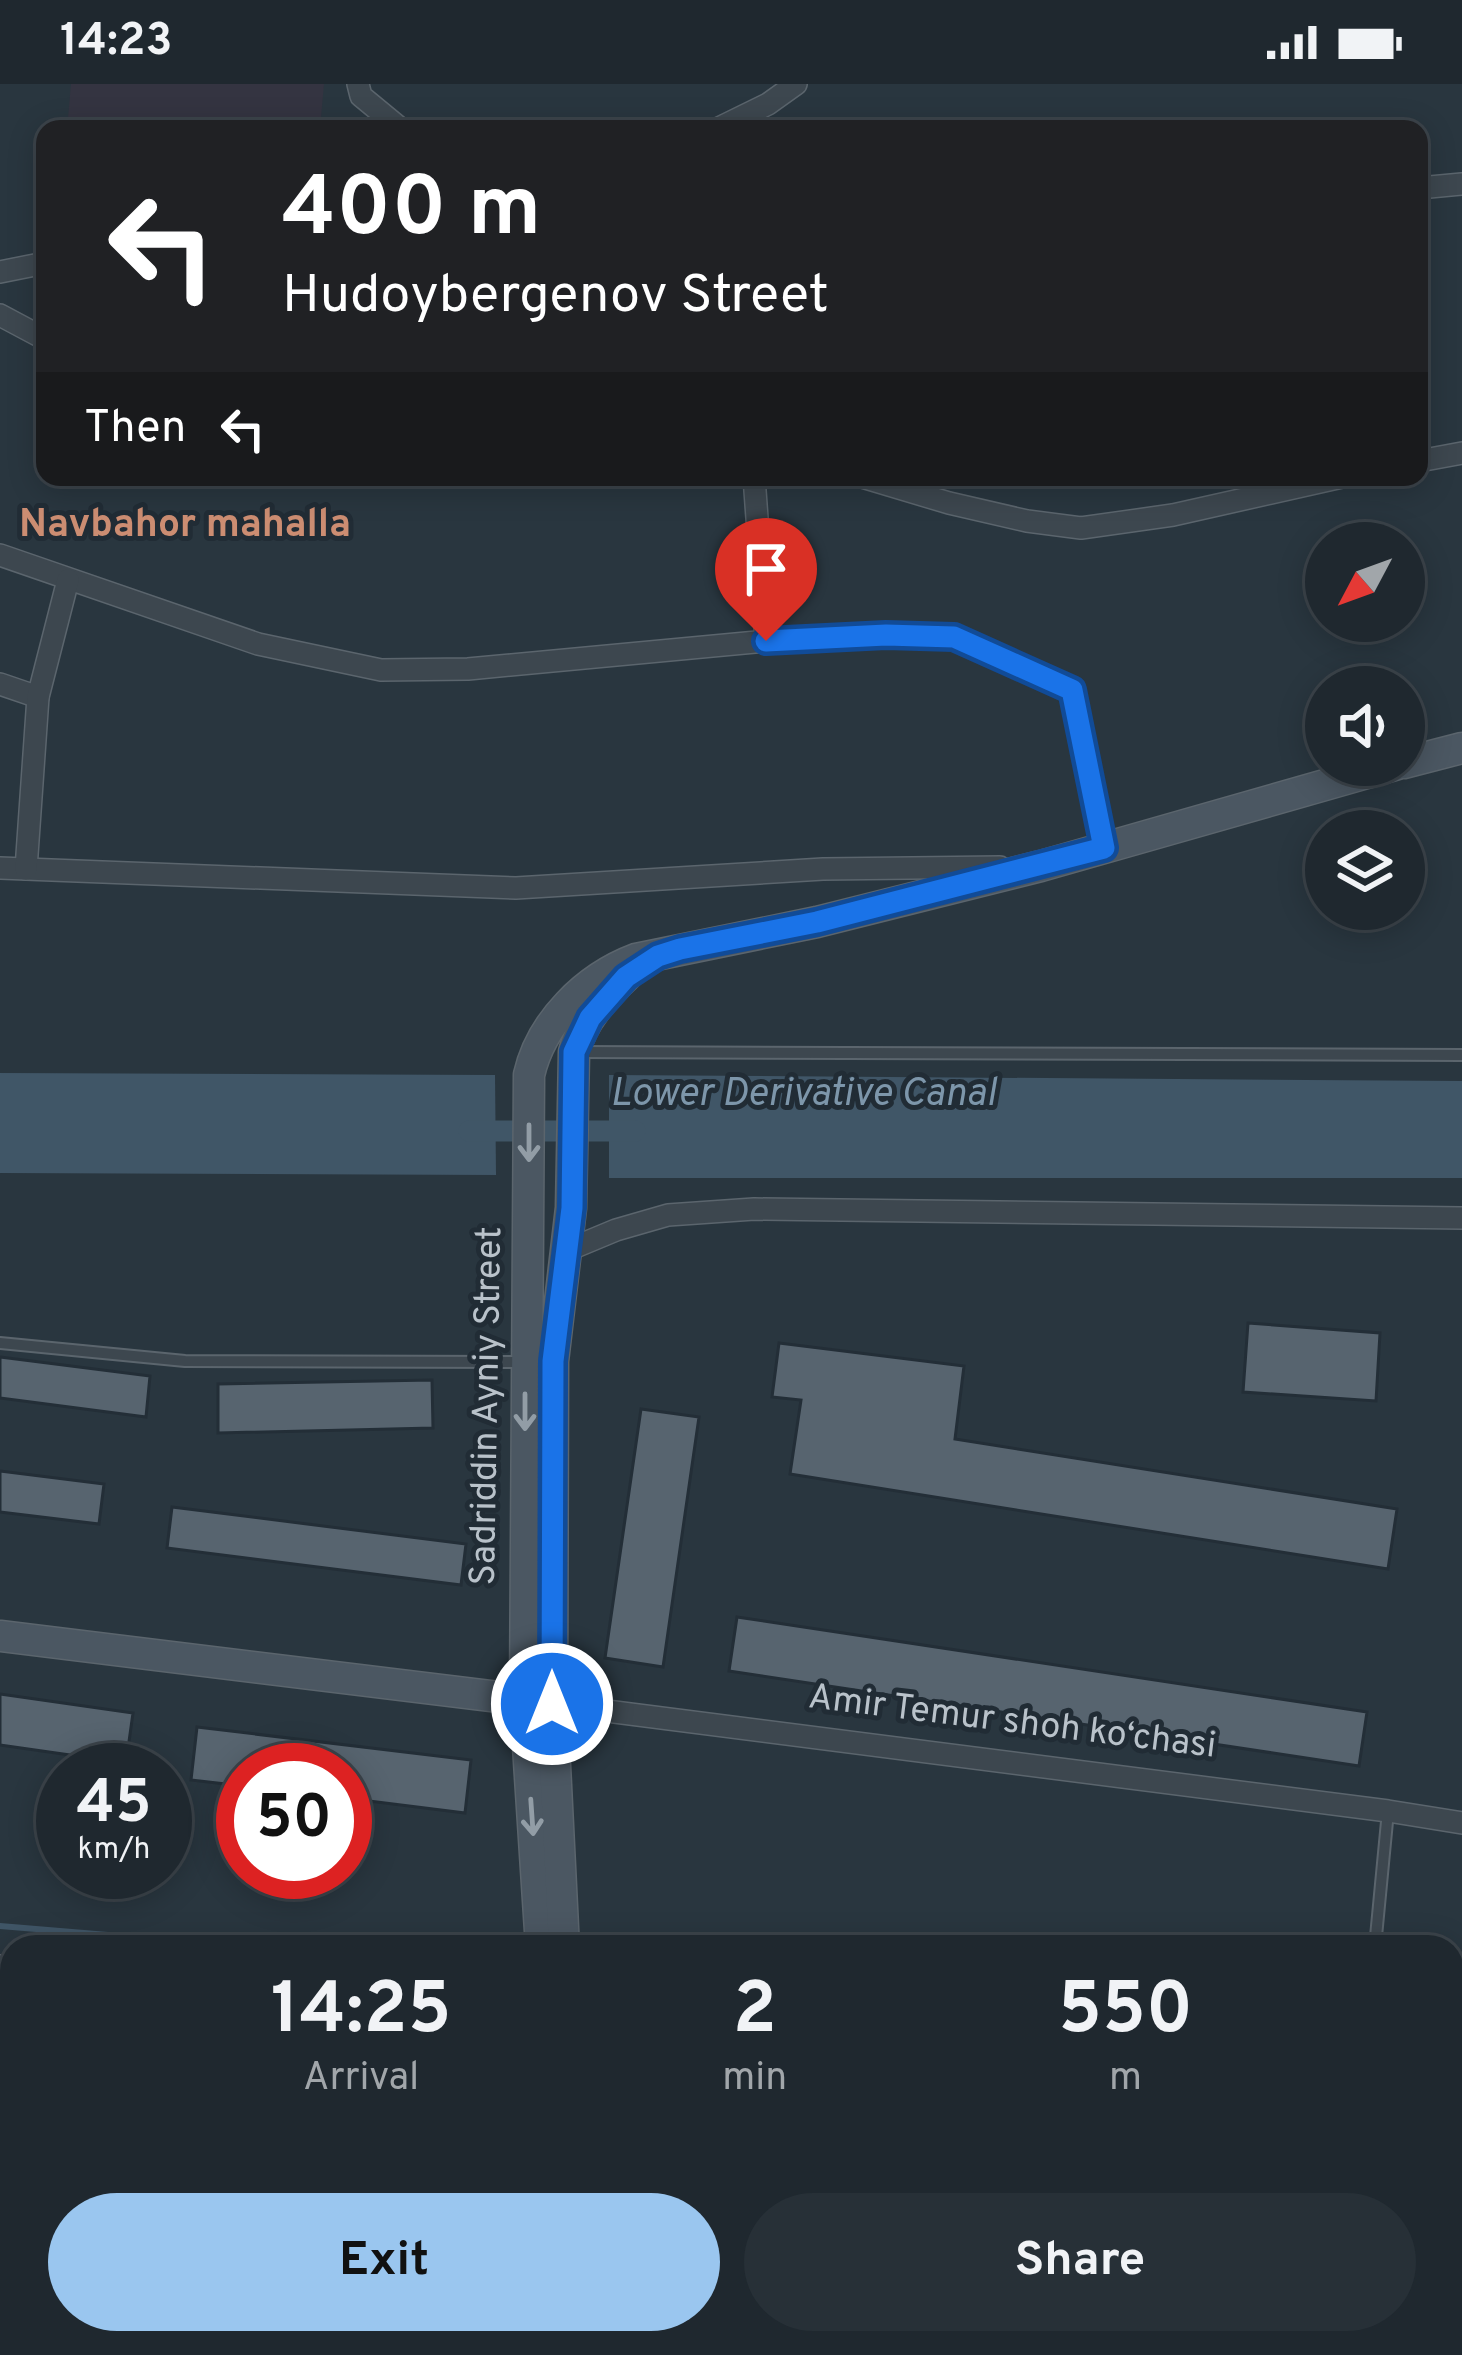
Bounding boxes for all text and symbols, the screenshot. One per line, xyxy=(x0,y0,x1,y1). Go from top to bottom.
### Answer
text: 14:23 xyxy=(60,14,172,71)
text: 400 m xyxy=(282,159,541,265)
icon: left xyxy=(84,168,240,324)
text: Hudoybergenov Street xyxy=(282,263,829,332)
icon: left xyxy=(210,396,276,462)
text: Then xyxy=(84,401,186,458)
district label: Navbahor mahalla xyxy=(19,502,351,551)
pin xyxy=(715,518,817,641)
north arrow xyxy=(1305,522,1425,642)
map controls xyxy=(1305,522,1425,930)
icon: arrive xyxy=(733,536,799,602)
button: sound xyxy=(1305,666,1425,786)
button: layers xyxy=(1305,810,1425,930)
water label: Lower Derivative Canal xyxy=(610,1071,998,1120)
one-way arrow xyxy=(518,1123,540,1162)
street label: Sadriddin Ayniy Street xyxy=(462,1226,514,1586)
one-way arrow xyxy=(514,1392,536,1431)
position arrow xyxy=(489,1641,615,1767)
street label: Amir Temur shoh ko‘chasi xyxy=(806,1675,1218,1771)
speed limit sign: 50 xyxy=(216,1743,372,1899)
text: 45 xyxy=(76,1768,152,1844)
one-way arrow xyxy=(521,1797,544,1836)
text: km/h xyxy=(78,1832,150,1869)
text: 14:25 xyxy=(271,1967,451,2059)
text: 2 xyxy=(733,1967,777,2059)
text: 550 xyxy=(1058,1967,1193,2059)
text: Arrival xyxy=(303,2055,419,2104)
text: min xyxy=(722,2055,787,2104)
text: m xyxy=(1109,2055,1142,2104)
button: Exit xyxy=(48,2193,720,2331)
button: Share xyxy=(744,2193,1416,2331)

